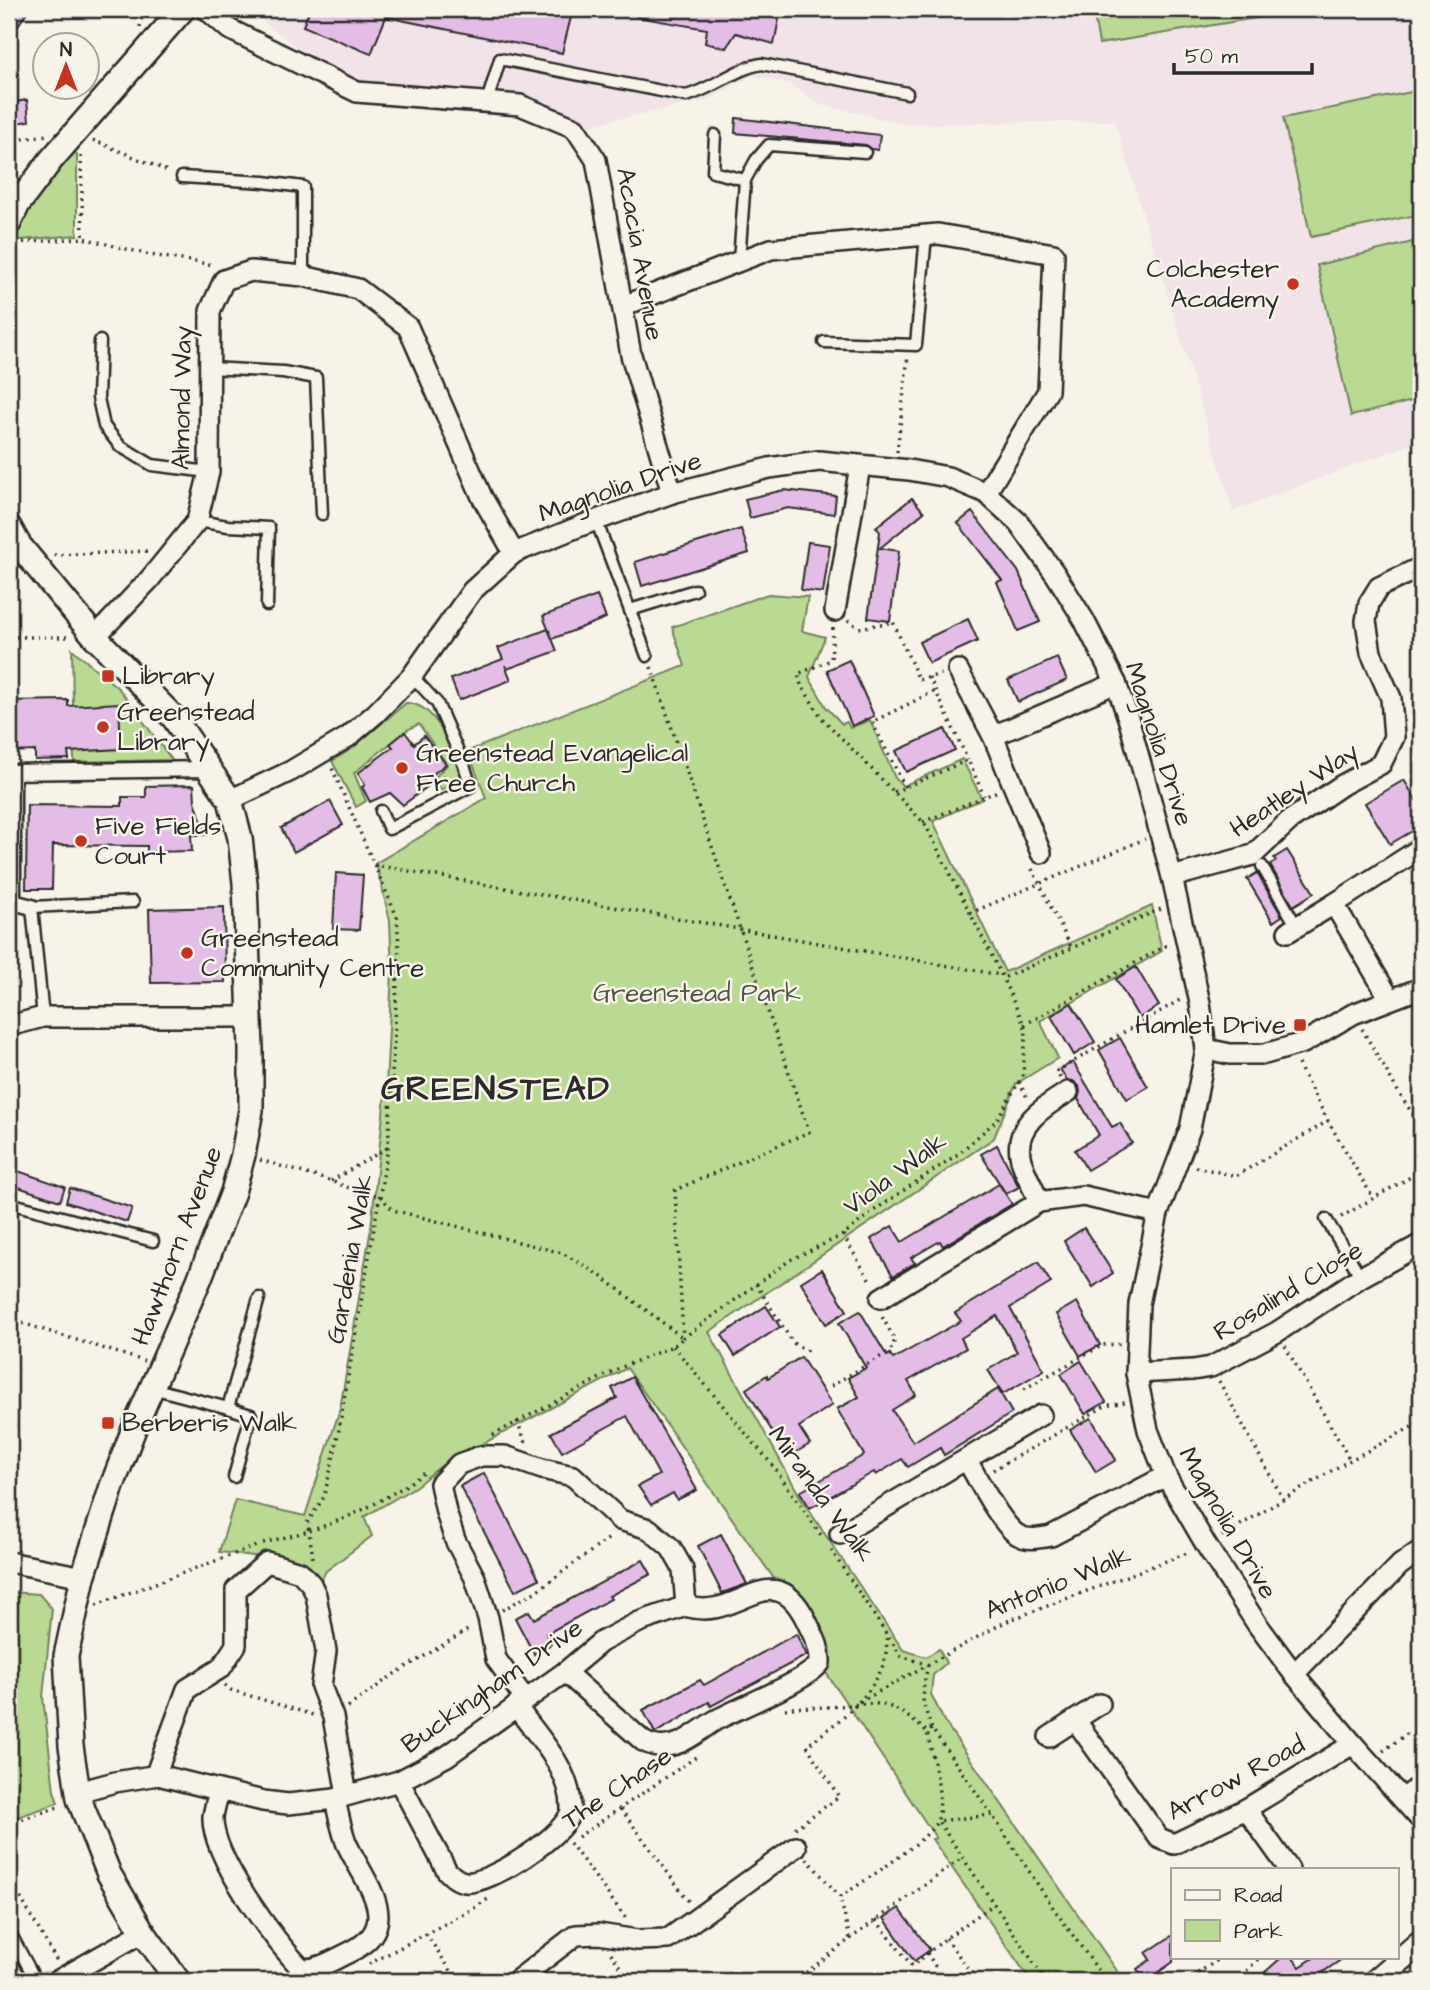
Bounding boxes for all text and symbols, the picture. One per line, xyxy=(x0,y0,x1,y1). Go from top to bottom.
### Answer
north arrow xyxy=(32,32,102,102)
scale bar xyxy=(1174,32,1313,76)
text: N xyxy=(60,37,72,64)
text: 50 m xyxy=(1185,42,1239,71)
street label: Acacia Avenue xyxy=(607,165,673,343)
place label: Colchester Academy xyxy=(1147,251,1279,319)
marker: Colchester Academy xyxy=(1285,276,1301,292)
street label: Almond Way xyxy=(163,326,203,470)
street label: Magnolia Drive xyxy=(534,442,707,534)
place label: Library xyxy=(122,658,215,696)
street label: Magnolia Drive xyxy=(1114,658,1202,831)
marker: Library xyxy=(100,668,116,684)
place label: Greenstead Library xyxy=(117,694,255,762)
marker: Greenstead Library xyxy=(95,719,111,735)
street label: Heatley Way xyxy=(1222,734,1367,848)
place label: Greenstead Evangelical Free Church xyxy=(416,735,688,801)
marker: Greenstead Evangelical Free Church xyxy=(394,760,410,776)
place label: Five Fields Court xyxy=(95,808,221,874)
marker: Five Fields Court xyxy=(73,833,89,849)
place label: Greenstead Community Centre xyxy=(201,920,424,988)
marker: Greenstead Community Centre xyxy=(179,945,195,961)
park label: Greenstead Park xyxy=(593,975,801,1011)
place label: Hamlet Drive xyxy=(1135,1007,1286,1043)
marker: Hamlet Drive xyxy=(1292,1017,1308,1033)
district label: GREENSTEAD xyxy=(381,1066,611,1112)
street label: Viola Walk xyxy=(836,1124,954,1224)
street label: Hawthorn Avenue xyxy=(123,1141,231,1351)
street label: Gardenia Walk xyxy=(317,1172,383,1346)
street label: Rosalind Close xyxy=(1207,1232,1369,1350)
place label: Berberis Walk xyxy=(122,1405,297,1441)
marker: Berberis Walk xyxy=(100,1415,116,1431)
street label: Miranda Walk xyxy=(759,1418,883,1570)
street label: Magnolia Drive xyxy=(1168,1440,1286,1607)
street label: Antonio Walk xyxy=(980,1537,1136,1629)
street label: Buckingham Drive xyxy=(394,1610,591,1764)
street label: Arrow Road xyxy=(1161,1727,1311,1829)
street label: The Chase xyxy=(555,1738,679,1838)
legend xyxy=(1171,1868,1398,1958)
text: Road xyxy=(1234,1881,1282,1910)
text: Park xyxy=(1234,1917,1283,1946)

